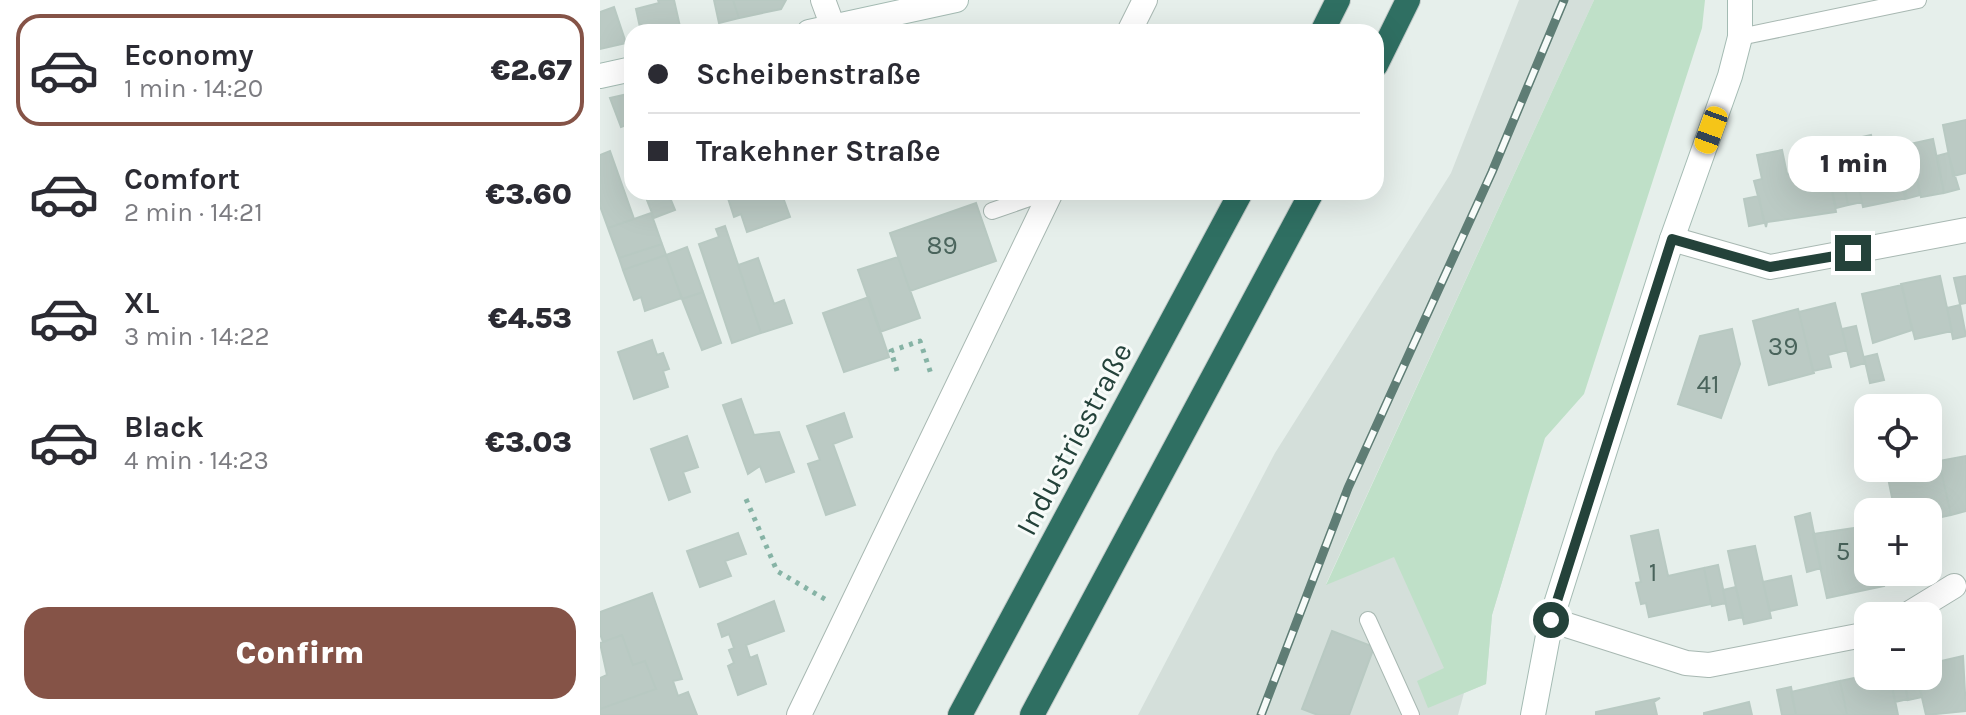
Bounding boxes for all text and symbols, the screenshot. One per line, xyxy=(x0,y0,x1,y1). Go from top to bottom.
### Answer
icon: car xyxy=(28,34,100,106)
text: Economy xyxy=(124,37,254,73)
text: €2.67 xyxy=(491,52,572,88)
text: Scheibenstraße xyxy=(696,56,921,92)
text: 1 min · 14:20 xyxy=(124,73,263,104)
car xyxy=(1692,103,1730,157)
text: Trakehner Straße xyxy=(696,133,941,169)
callout: 1 min xyxy=(1787,137,1919,193)
text: 1 min xyxy=(1820,148,1888,179)
icon: car xyxy=(28,158,100,230)
text: Comfort xyxy=(124,161,240,197)
text: €3.60 xyxy=(486,176,572,212)
text: 2 min · 14:21 xyxy=(124,197,263,228)
house number: 89 xyxy=(926,230,958,261)
route end xyxy=(1835,235,1871,271)
icon: car xyxy=(28,282,100,354)
text: XL xyxy=(124,285,159,321)
text: €4.53 xyxy=(488,300,572,336)
text: 3 min · 14:22 xyxy=(124,321,270,352)
house number: 39 xyxy=(1768,331,1798,362)
street label: Industriestraße xyxy=(1008,337,1140,541)
house number: 41 xyxy=(1696,369,1720,400)
map controls xyxy=(1854,394,1942,690)
button: locate xyxy=(1854,394,1942,482)
icon: car xyxy=(28,406,100,478)
text: Black xyxy=(124,409,204,445)
text: €3.03 xyxy=(485,424,572,460)
text: 4 min · 14:23 xyxy=(124,445,269,476)
button: + xyxy=(1854,498,1942,586)
house number: 5 xyxy=(1836,536,1850,567)
house number: 1 xyxy=(1649,557,1657,588)
route start xyxy=(1533,602,1569,638)
button: − xyxy=(1854,602,1942,690)
button: Confirm xyxy=(24,607,576,699)

